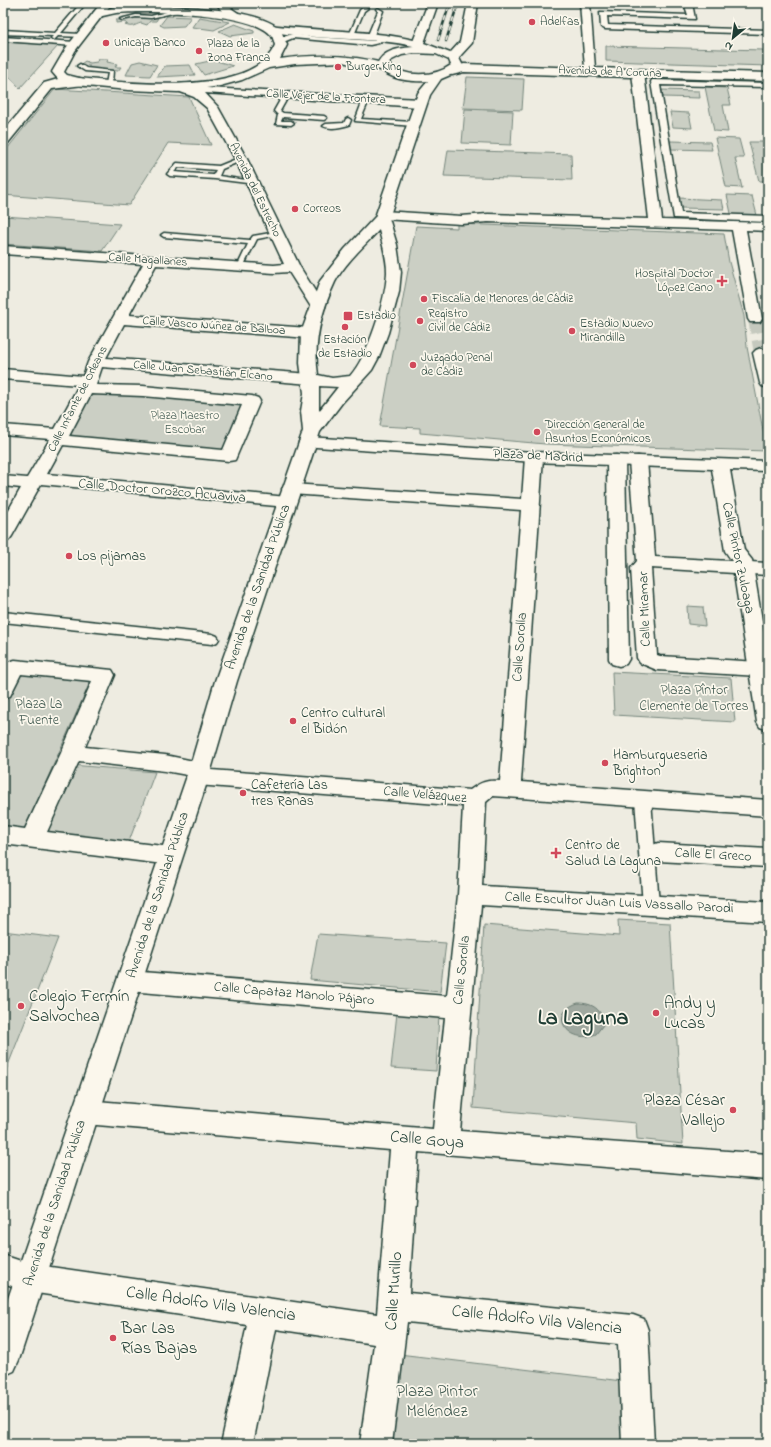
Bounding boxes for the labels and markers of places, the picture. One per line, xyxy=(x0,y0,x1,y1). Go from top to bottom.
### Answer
place label: Adelfas xyxy=(540,13,580,31)
marker: Adelfas xyxy=(527,17,537,27)
place label: Unicaja Banco xyxy=(114,34,185,52)
place label: Plaza de la Zona Franca xyxy=(207,35,270,67)
marker: Unicaja Banco xyxy=(101,38,111,48)
marker: Plaza de la Zona Franca xyxy=(194,46,204,56)
place label: Burger King xyxy=(345,58,401,77)
marker: Burger King xyxy=(333,62,343,72)
place label: Correos xyxy=(303,200,341,218)
marker: Correos xyxy=(290,204,300,214)
place label: Hospital Doctor López Cano xyxy=(635,265,713,297)
marker: Hospital Doctor López Cano xyxy=(716,275,728,287)
place label: Fiscalía de Menores de Cádiz xyxy=(431,290,574,308)
marker: Fiscalía de Menores de Cádiz xyxy=(419,294,429,304)
place label: Registro Civil de Cádiz xyxy=(428,305,491,337)
place label: Estadio xyxy=(357,307,396,325)
marker: Estadio xyxy=(342,310,354,322)
place label: Estadio Nuevo Mirandilla xyxy=(580,315,653,347)
marker: Registro Civil de Cádiz xyxy=(415,316,425,326)
marker: Estación de Estadio xyxy=(340,322,350,332)
marker: Estadio Nuevo Mirandilla xyxy=(567,326,577,336)
place label: Estación de Estadio xyxy=(318,331,372,363)
place label: Juzgado Penal de Cádiz xyxy=(421,349,493,381)
marker: Juzgado Penal de Cádiz xyxy=(408,360,418,370)
place label: Dirección General de Asuntos Económicos xyxy=(544,416,651,448)
marker: Dirección General de Asuntos Económicos xyxy=(532,427,542,437)
place label: Los pijamas xyxy=(77,546,146,567)
marker: Los pijamas xyxy=(64,551,74,561)
place label: Centro cultural el Bidón xyxy=(301,703,385,740)
marker: Centro cultural el Bidón xyxy=(288,716,298,726)
place label: Hamburgueseria Brighton xyxy=(612,745,708,783)
marker: Hamburgueseria Brighton xyxy=(600,758,610,768)
place label: Cafetería Las tres Ranas xyxy=(251,775,328,812)
marker: Cafetería Las tres Ranas xyxy=(238,788,248,798)
place label: Centro de Salud La Laguna xyxy=(565,835,661,873)
marker: Centro de Salud La Laguna xyxy=(550,847,562,859)
place label: Colegio Fermín Salvochea xyxy=(29,984,129,1029)
place label: Andy y Lucas xyxy=(664,991,716,1036)
marker: Colegio Fermín Salvochea xyxy=(16,1001,26,1011)
marker: Andy y Lucas xyxy=(651,1008,661,1018)
place label: Plaza César Vallejo xyxy=(644,1088,726,1133)
marker: Plaza César Vallejo xyxy=(728,1105,738,1115)
place label: Bar Las Rías Bajas xyxy=(120,1316,197,1361)
marker: Bar Las Rías Bajas xyxy=(108,1333,118,1343)

